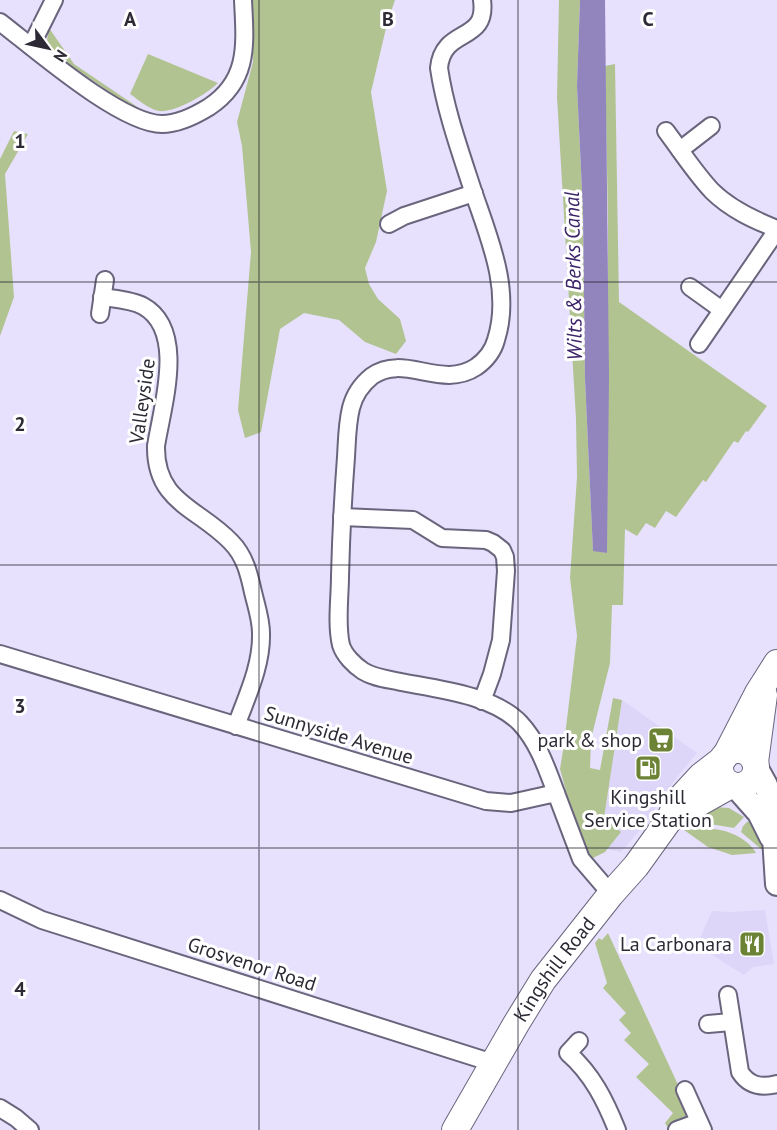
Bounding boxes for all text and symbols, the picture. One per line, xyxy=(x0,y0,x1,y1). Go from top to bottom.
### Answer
text: A xyxy=(124,6,137,32)
text: B xyxy=(382,6,394,32)
text: C xyxy=(642,6,654,32)
north arrow xyxy=(18,18,78,78)
text: N xyxy=(49,46,72,66)
text: 1 xyxy=(14,128,26,154)
water label: Wilts & Berks Canal xyxy=(558,191,588,361)
street label: Valleyside xyxy=(123,357,161,446)
text: 2 xyxy=(14,411,26,437)
text: 3 xyxy=(14,693,26,719)
street label: Sunnyside Avenue xyxy=(261,700,417,770)
supermarket icon: park & shop xyxy=(646,725,676,755)
place label: park & shop xyxy=(538,727,642,753)
fuel station icon: Kingshill Service Station xyxy=(633,753,663,783)
place label: Kingshill Service Station xyxy=(584,784,712,833)
street label: Kingshill Road xyxy=(508,912,601,1027)
restaurant icon: La Carbonara xyxy=(737,929,767,959)
street label: Grosvenor Road xyxy=(184,931,320,997)
place label: La Carbonara xyxy=(620,931,732,957)
text: 4 xyxy=(14,976,26,1002)

